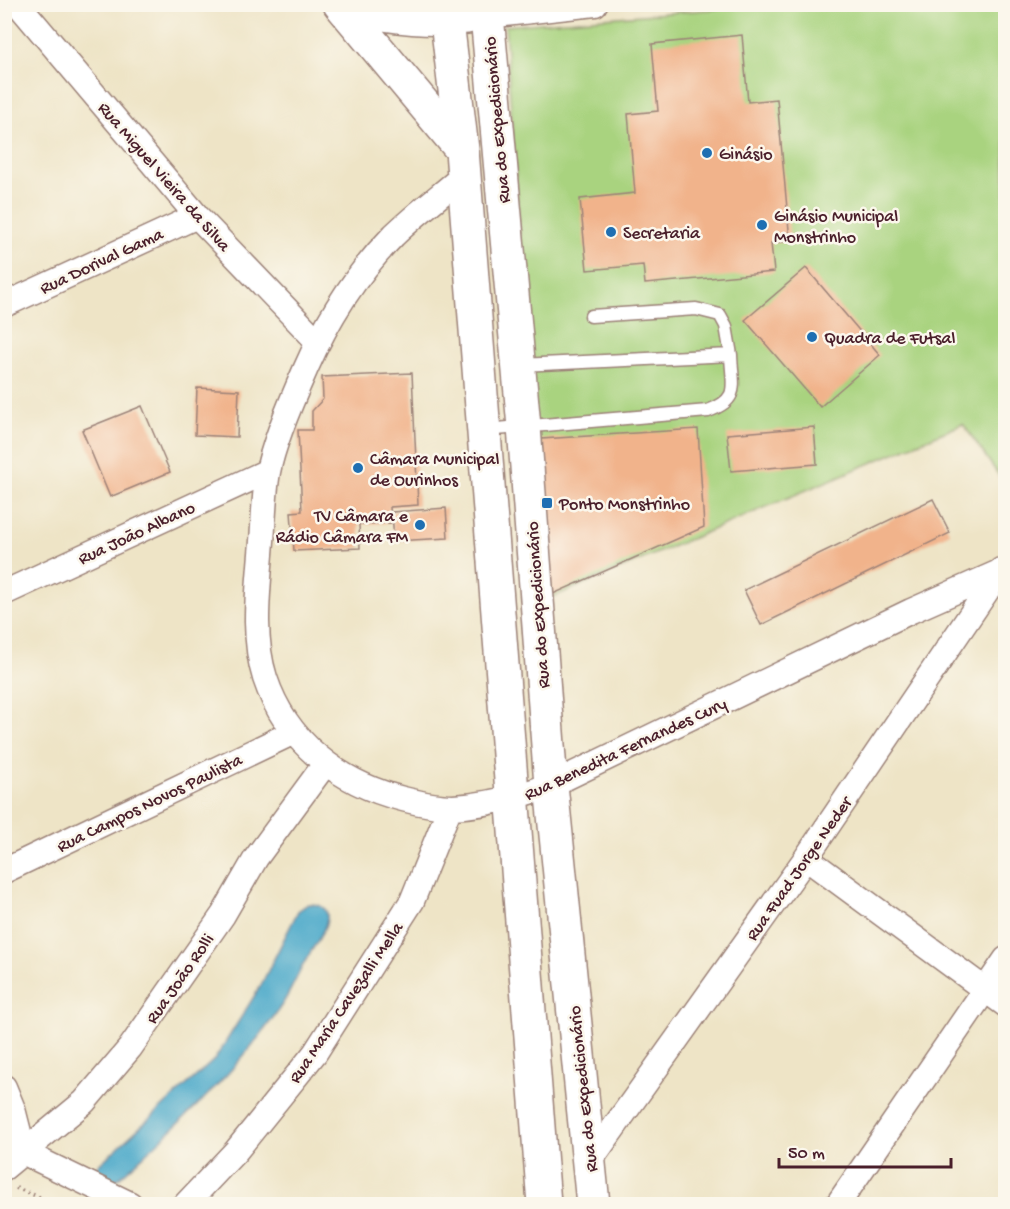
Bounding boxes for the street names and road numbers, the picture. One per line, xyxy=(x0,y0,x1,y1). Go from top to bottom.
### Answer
street label: Rua do Expedicionário xyxy=(481,36,516,204)
street label: Rua Miguel Vieira da Silva xyxy=(92,99,234,258)
street label: Rua Dorival Gama xyxy=(37,224,168,300)
street label: Rua João Albano xyxy=(75,498,199,571)
street label: Rua do Expedicionário xyxy=(523,521,556,689)
street label: Rua Benedita Fernandes Cury xyxy=(522,694,731,806)
street label: Rua Campos Novos Paulista xyxy=(54,750,247,858)
street label: Rua Fuad Jorge Neder xyxy=(742,792,859,945)
street label: Rua Maria Cavezalli Mella xyxy=(285,918,409,1088)
street label: Rua João Rolli xyxy=(142,930,220,1029)
street label: Rua do Expedicionário xyxy=(565,1005,604,1173)

